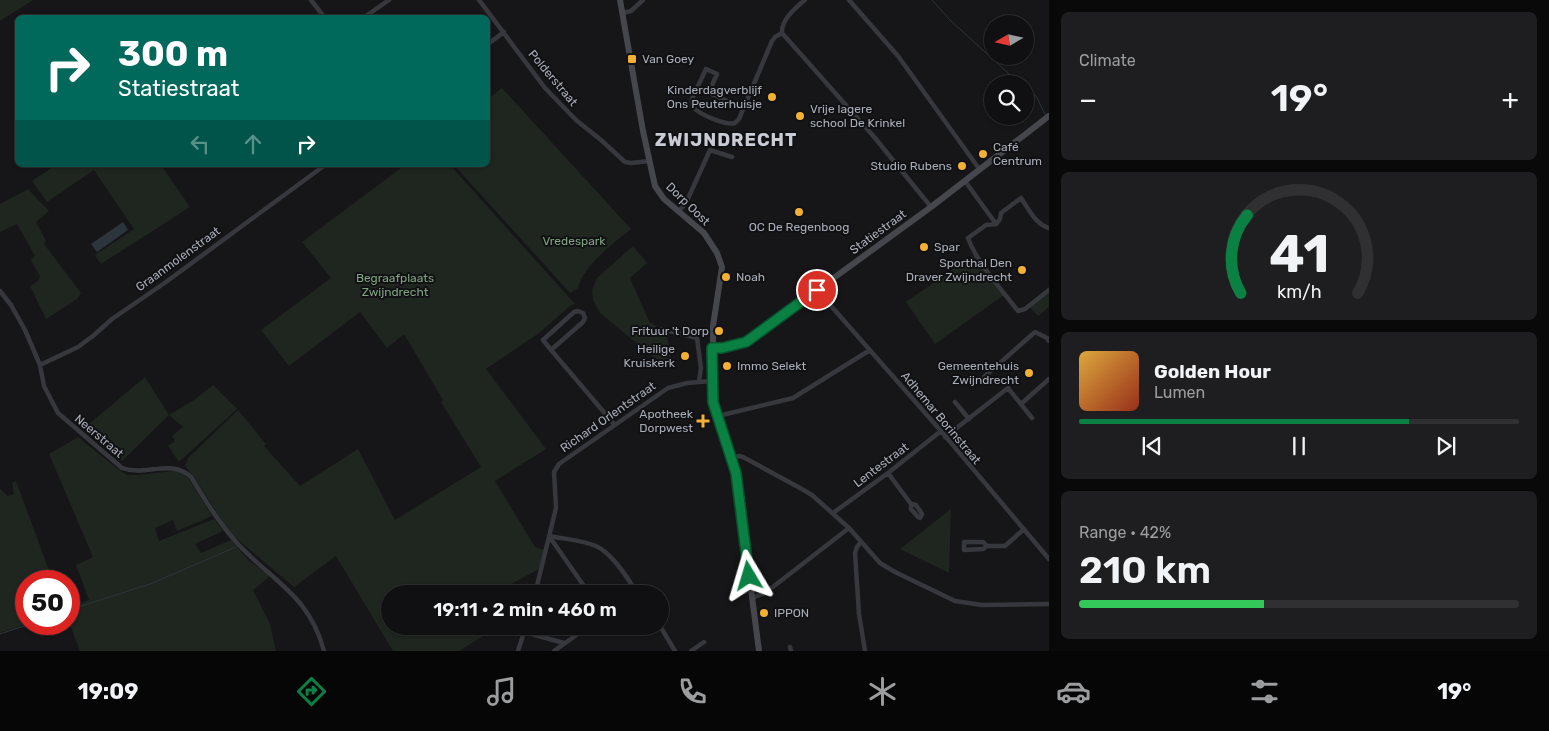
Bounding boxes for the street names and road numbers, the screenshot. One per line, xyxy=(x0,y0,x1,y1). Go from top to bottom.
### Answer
street label: Polderstraat xyxy=(525,47,581,109)
street label: Dorp Oost xyxy=(663,180,713,229)
street label: Statiestraat xyxy=(847,207,909,257)
street label: Graanmolenstraat xyxy=(133,224,223,294)
street label: Adhemar Borinstraat xyxy=(898,369,984,467)
street label: Richard Orlentstraat xyxy=(558,379,659,455)
street label: Neerstraat xyxy=(72,412,127,461)
street label: Lentestraat xyxy=(851,440,911,490)

